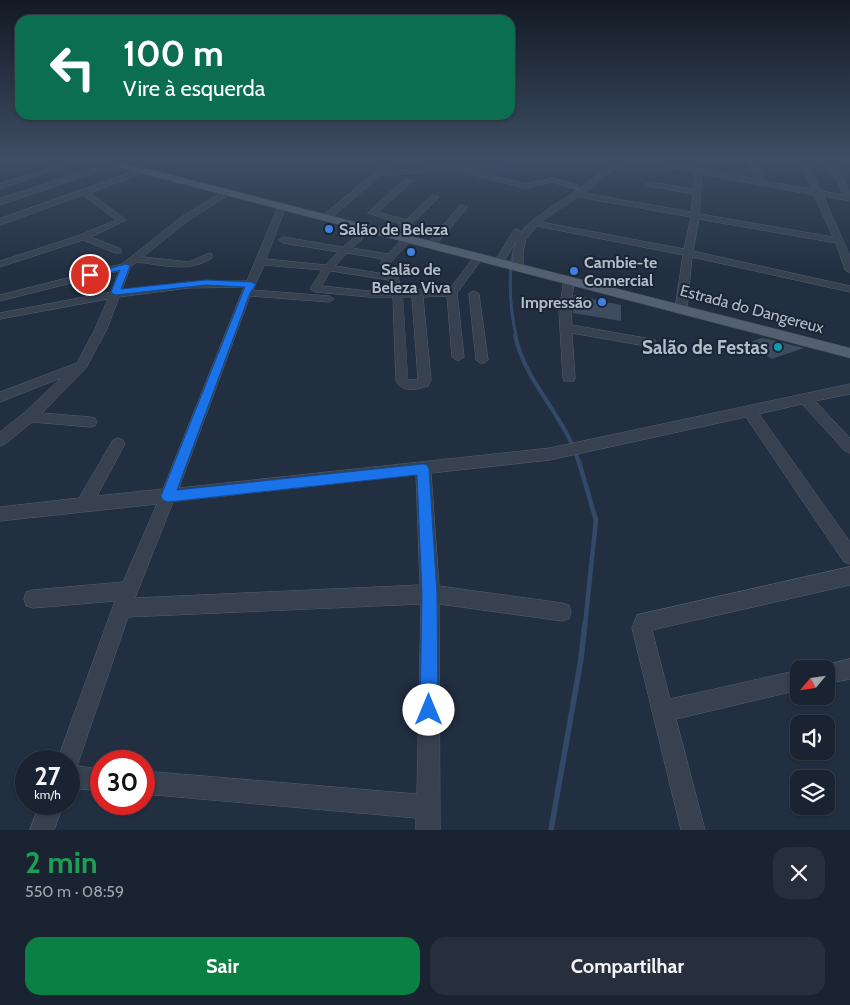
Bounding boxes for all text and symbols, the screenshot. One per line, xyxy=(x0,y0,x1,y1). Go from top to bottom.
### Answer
text: 100 m xyxy=(123,32,224,75)
icon: left xyxy=(40,35,105,100)
text: Vire à esquerda xyxy=(123,75,265,102)
place label: Salão de Beleza xyxy=(339,220,448,239)
marker: Salão de Beleza xyxy=(323,223,335,235)
marker: Salão de Beleza Viva xyxy=(405,246,417,258)
place label: Cambie-te Comercial xyxy=(584,253,657,290)
pin xyxy=(69,254,111,296)
place label: Salão de Beleza Viva xyxy=(371,260,451,297)
icon: arrive xyxy=(76,261,104,289)
marker: Cambie-te Comercial xyxy=(568,265,580,277)
street label: Estrada do Dangereux xyxy=(678,281,826,337)
place label: Impressão xyxy=(521,293,592,312)
marker: Impressão xyxy=(596,296,608,308)
place label: Salão de Festas xyxy=(642,336,768,359)
marker: Salão de Festas xyxy=(772,341,784,353)
north arrow xyxy=(790,660,835,705)
map controls xyxy=(790,660,835,815)
position arrow xyxy=(402,683,454,735)
button: sound xyxy=(790,715,835,760)
speed limit sign: 30 xyxy=(90,750,155,815)
text: 27 xyxy=(35,761,60,791)
button: layers xyxy=(790,770,835,815)
text: km/h xyxy=(34,787,61,802)
text: 2 min xyxy=(25,844,97,881)
button: close xyxy=(773,847,825,899)
text: 550 m · 08:59 xyxy=(25,882,124,901)
button: Sair xyxy=(25,937,420,995)
button: Compartilhar xyxy=(430,937,825,995)

